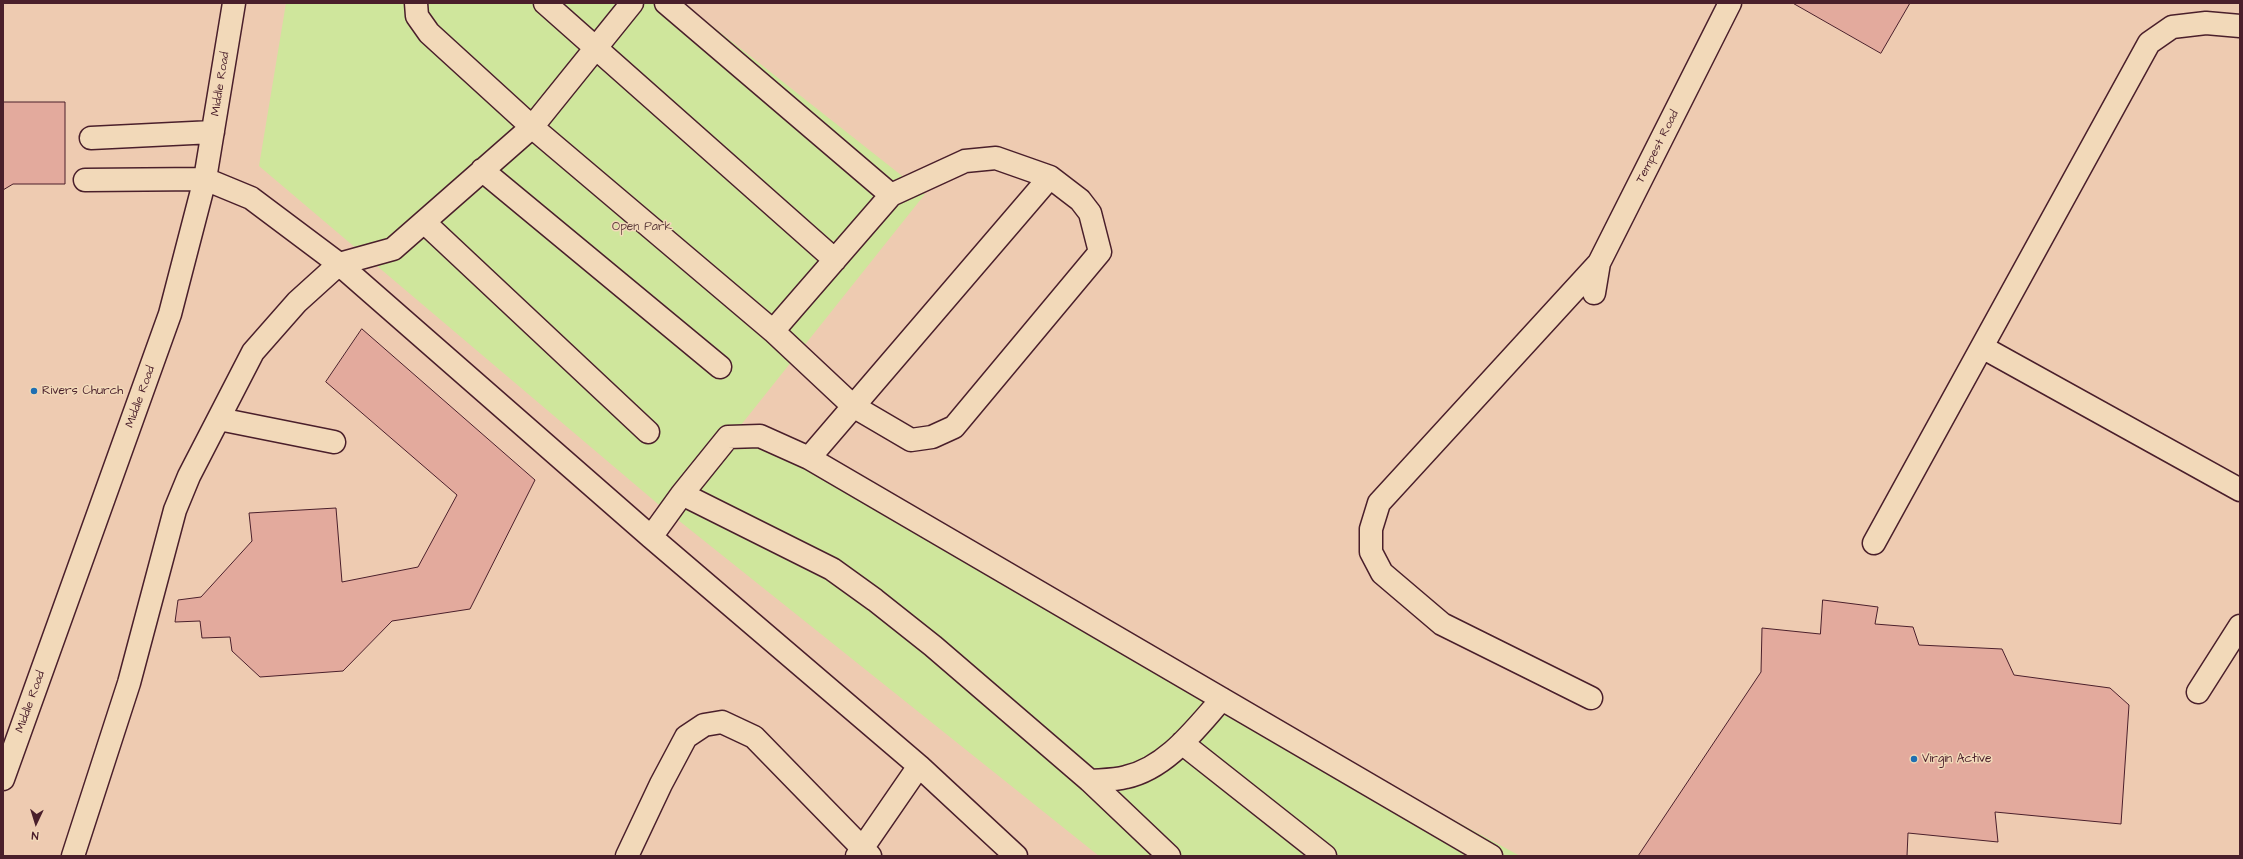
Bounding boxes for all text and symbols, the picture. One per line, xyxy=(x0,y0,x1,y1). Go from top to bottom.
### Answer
street label: Middle Road xyxy=(209,51,233,117)
street label: Tempest Road xyxy=(1633,108,1683,186)
park label: Open Park xyxy=(612,220,672,234)
street label: Middle Road xyxy=(123,364,159,430)
place label: Rivers Church xyxy=(42,384,123,398)
marker: Rivers Church xyxy=(29,386,39,396)
street label: Middle Road xyxy=(13,669,49,735)
place label: Virgin Active xyxy=(1922,752,1991,766)
marker: Virgin Active xyxy=(1909,754,1919,764)
north arrow xyxy=(16,803,56,843)
text: N xyxy=(31,828,39,843)

